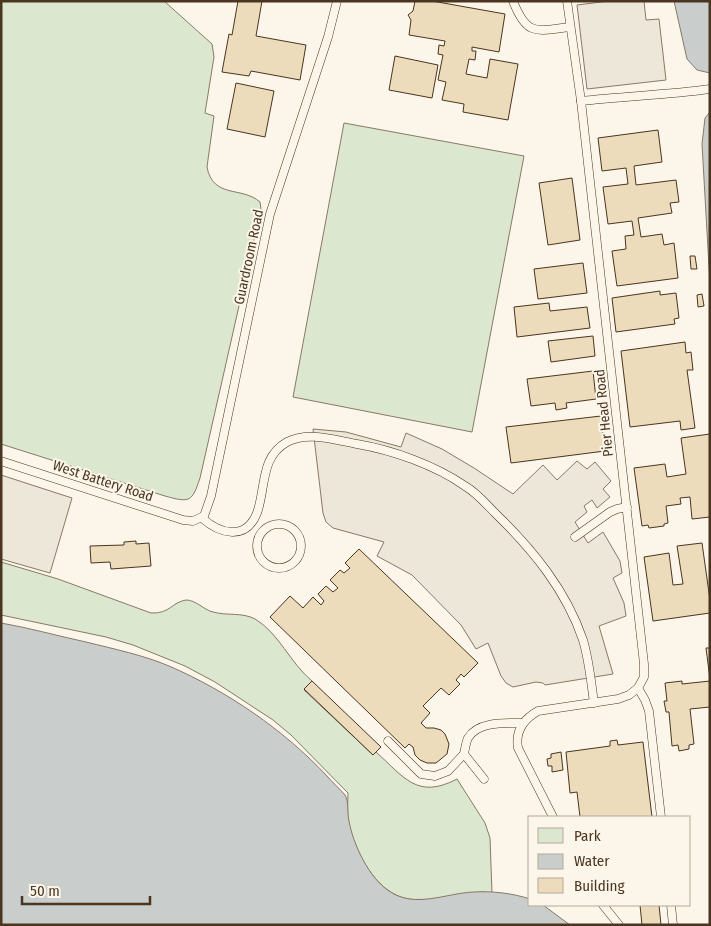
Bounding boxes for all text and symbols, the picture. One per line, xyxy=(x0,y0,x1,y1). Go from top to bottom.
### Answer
street label: Guardroom Road xyxy=(231,208,267,306)
street label: Pier Head Road xyxy=(591,368,617,458)
street label: West Battery Road xyxy=(50,457,156,505)
legend xyxy=(528,816,691,906)
text: Park xyxy=(574,827,601,845)
text: Water xyxy=(574,852,610,870)
scale bar xyxy=(22,874,150,906)
text: Building xyxy=(574,877,625,895)
text: 50 m xyxy=(30,882,60,900)

